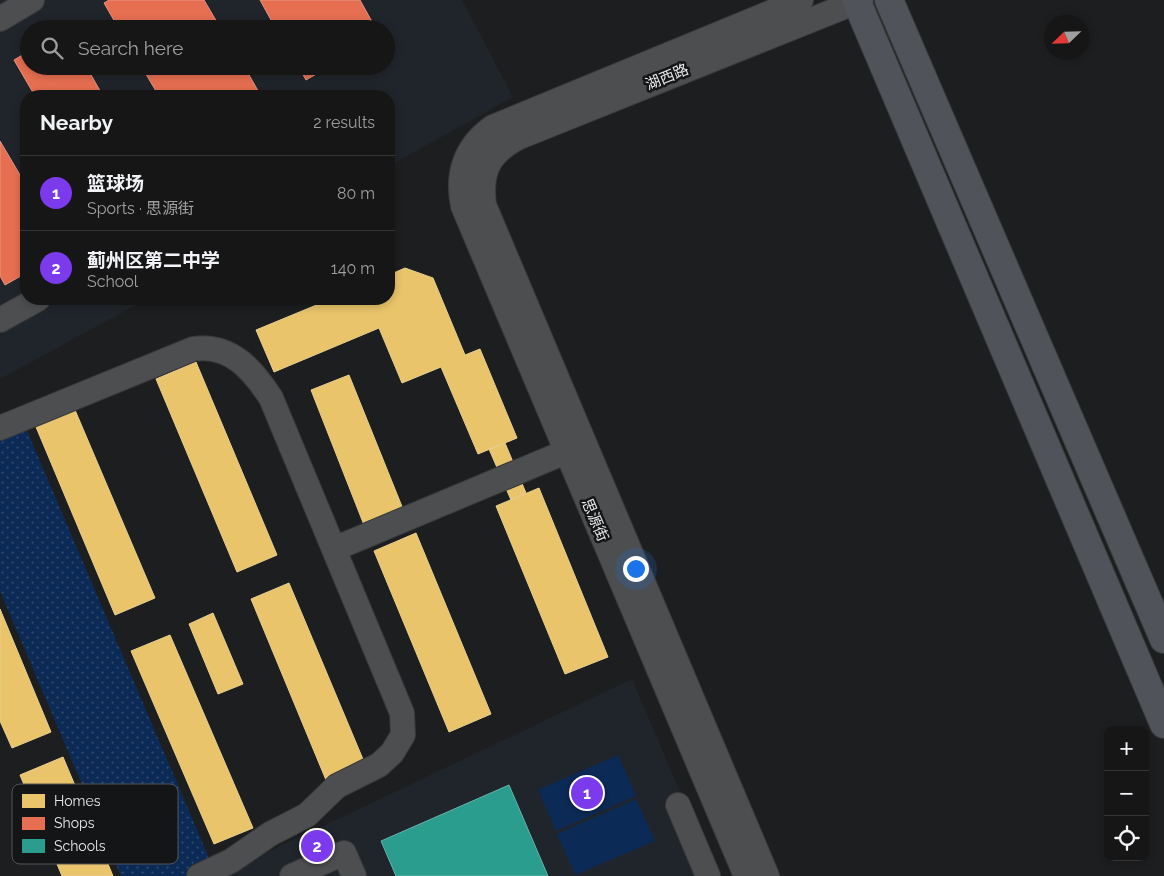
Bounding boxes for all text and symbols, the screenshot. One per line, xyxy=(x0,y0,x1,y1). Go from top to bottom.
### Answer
north arrow xyxy=(1044,15,1089,60)
search box xyxy=(20,20,395,75)
icon: search xyxy=(38,34,66,62)
text: Search here xyxy=(78,37,184,59)
street label: 湖西路 xyxy=(643,60,691,94)
text: Nearby xyxy=(40,110,113,135)
text: 2 results xyxy=(313,113,375,132)
text: 篮球场 xyxy=(87,172,144,194)
text: 1 xyxy=(52,184,60,203)
text: 80 m xyxy=(337,184,375,203)
text: Sports · 思源街 xyxy=(87,199,194,218)
text: 蓟州区第二中学 xyxy=(87,249,220,271)
text: 2 xyxy=(51,259,61,278)
text: 140 m xyxy=(331,259,375,278)
text: School xyxy=(87,272,138,291)
street label: 思源街 xyxy=(578,496,612,544)
your location xyxy=(623,556,649,582)
map controls xyxy=(1104,726,1149,861)
button: + xyxy=(1104,726,1149,771)
button: − xyxy=(1104,771,1149,816)
pin: 1 xyxy=(571,774,603,812)
legend xyxy=(12,784,178,864)
text: Homes xyxy=(54,793,101,809)
text: Shops xyxy=(54,815,95,831)
button: locate xyxy=(1104,816,1149,861)
pin: 2 xyxy=(301,827,333,865)
text: Schools xyxy=(54,838,106,854)

